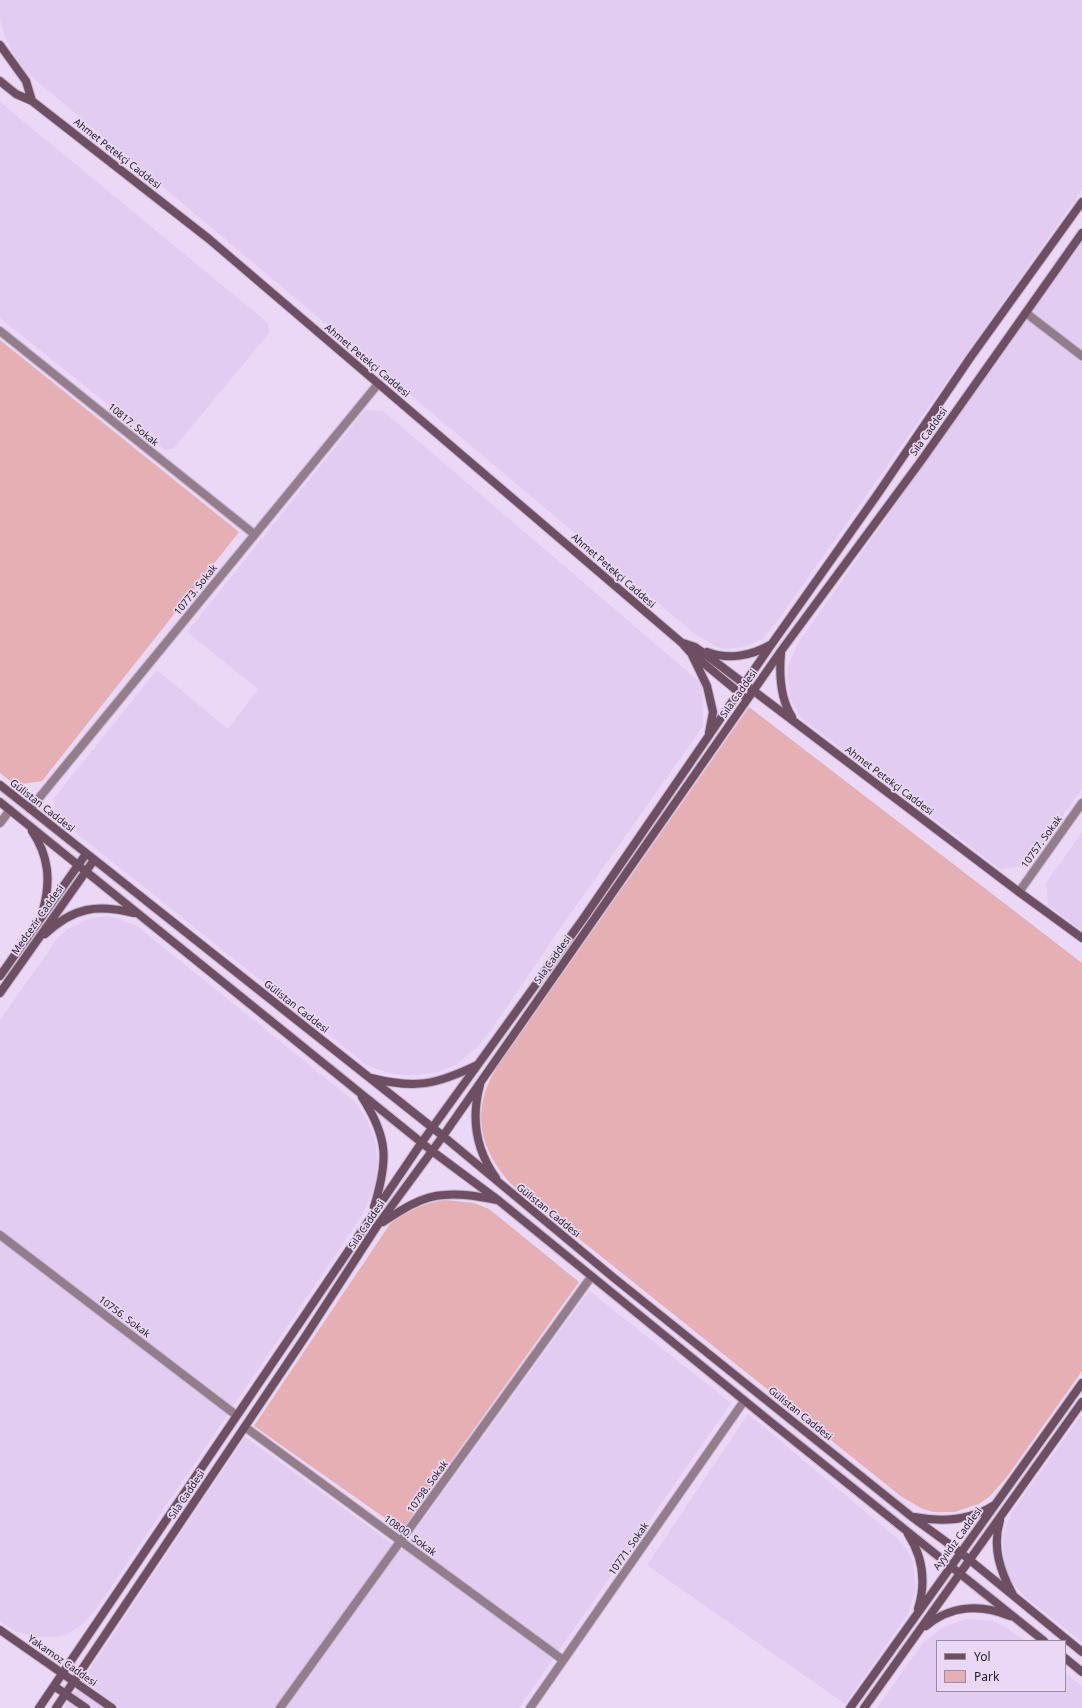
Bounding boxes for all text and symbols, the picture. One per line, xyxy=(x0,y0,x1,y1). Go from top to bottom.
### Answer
street label: Ahmet Petekçi Caddesi xyxy=(71,116,163,192)
street label: Ahmet Petekçi Caddesi xyxy=(322,322,412,400)
street label: 10817. Sokak xyxy=(105,401,161,449)
street label: Sıla Caddesi xyxy=(908,406,950,458)
street label: Ahmet Petekçi Caddesi xyxy=(569,531,657,611)
street label: 10773. Sokak xyxy=(172,562,220,618)
street label: Sıla Caddesi xyxy=(718,668,760,720)
street label: Ahmet Petekçi Caddesi xyxy=(843,744,935,818)
street label: Gülistan Caddesi xyxy=(7,777,77,835)
street label: 10757. Sokak xyxy=(1019,814,1065,870)
street label: Medcezir Caddesi xyxy=(9,883,67,957)
street label: Sıla Caddesi xyxy=(532,934,574,986)
street label: Gülistan Caddesi xyxy=(261,978,331,1036)
street label: Gülistan Caddesi xyxy=(514,1182,582,1240)
street label: Sıla Caddesi xyxy=(346,1198,388,1252)
street label: 10756. Sokak xyxy=(96,1294,152,1340)
street label: Gülistan Caddesi xyxy=(766,1385,834,1443)
street label: 10798. Sokak xyxy=(405,1459,451,1515)
street label: Sıla Caddesi xyxy=(166,1468,208,1522)
street label: Ayyıldız Caddesi xyxy=(931,1505,985,1573)
street label: 10800. Sokak xyxy=(382,1513,438,1559)
street label: 10771. Sokak xyxy=(606,1520,652,1578)
street label: Yakamoz Caddesi xyxy=(25,1633,99,1689)
legend xyxy=(936,1640,1066,1692)
text: Yol xyxy=(974,1648,991,1665)
text: Park xyxy=(974,1668,999,1685)

